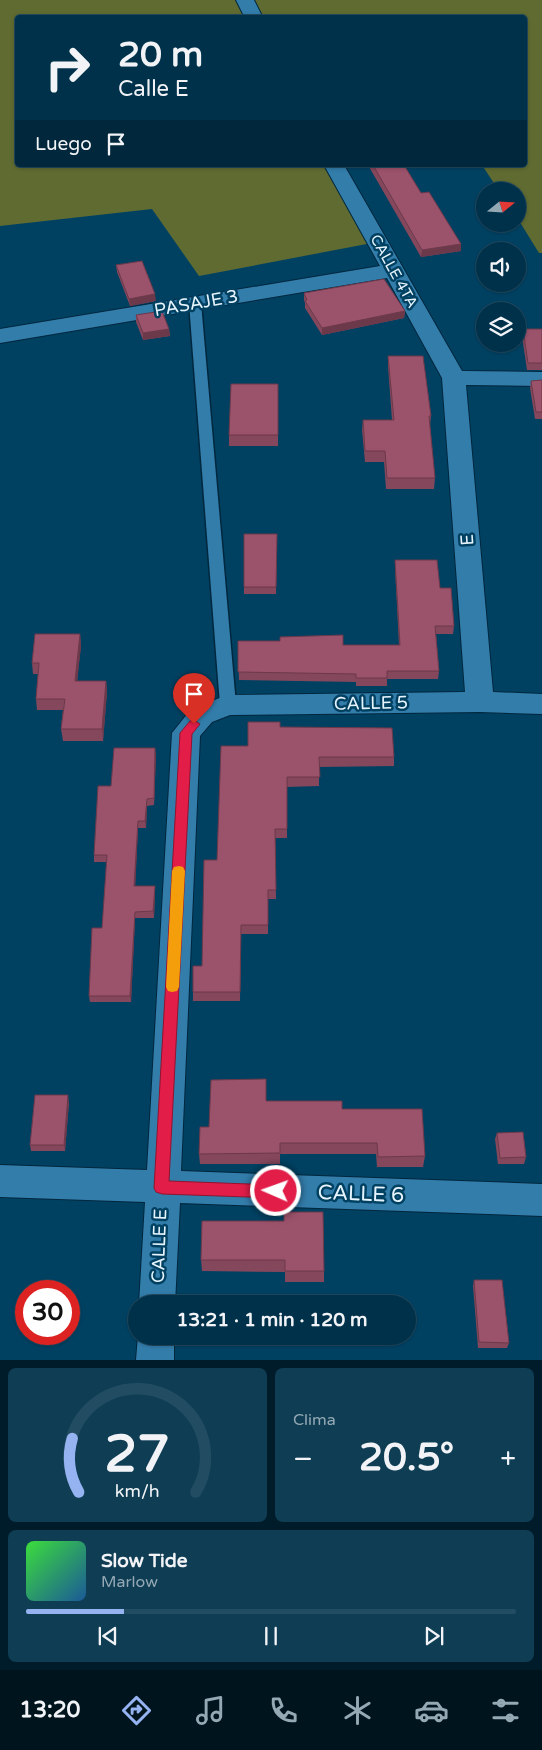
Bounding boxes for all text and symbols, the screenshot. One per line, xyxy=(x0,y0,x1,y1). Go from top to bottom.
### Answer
text: 20 m xyxy=(118,34,203,76)
icon: right xyxy=(35,35,100,100)
text: Calle E xyxy=(118,76,189,102)
icon: arrive xyxy=(102,130,130,158)
text: Luego xyxy=(35,133,92,155)
north arrow xyxy=(476,182,526,232)
map controls xyxy=(476,182,526,352)
street label: CALLE 4TA xyxy=(366,231,422,311)
button: sound xyxy=(476,242,526,292)
street label: PASAJE 3 xyxy=(152,285,240,321)
button: layers xyxy=(476,302,526,352)
street label: E xyxy=(456,534,478,546)
pin xyxy=(173,673,215,724)
icon: arrive xyxy=(180,680,208,708)
street label: CALLE 5 xyxy=(334,691,408,715)
position arrow xyxy=(249,1164,301,1216)
street label: CALLE 6 xyxy=(317,1180,405,1208)
street label: CALLE E xyxy=(147,1208,171,1284)
speed limit sign: 30 xyxy=(15,1280,80,1345)
text: 13:21 · 1 min · 120 m xyxy=(176,1309,368,1331)
text: Clima xyxy=(293,1410,336,1430)
text: 27 xyxy=(105,1423,170,1486)
text: 20.5° xyxy=(359,1435,454,1481)
text: − xyxy=(293,1442,313,1476)
text: + xyxy=(500,1442,516,1476)
text: km/h xyxy=(115,1481,160,1502)
text: Slow Tide xyxy=(101,1550,188,1572)
text: Marlow xyxy=(101,1572,158,1592)
icon: previous xyxy=(94,1622,122,1650)
icon: pause xyxy=(257,1622,285,1650)
icon: next xyxy=(420,1622,448,1650)
icon: directions xyxy=(119,1693,154,1728)
icon: music xyxy=(193,1693,228,1728)
icon: phone xyxy=(266,1693,301,1728)
icon: climate xyxy=(340,1693,375,1728)
icon: car xyxy=(414,1693,449,1728)
icon: filters xyxy=(488,1693,523,1728)
text: 13:20 xyxy=(19,1697,80,1723)

